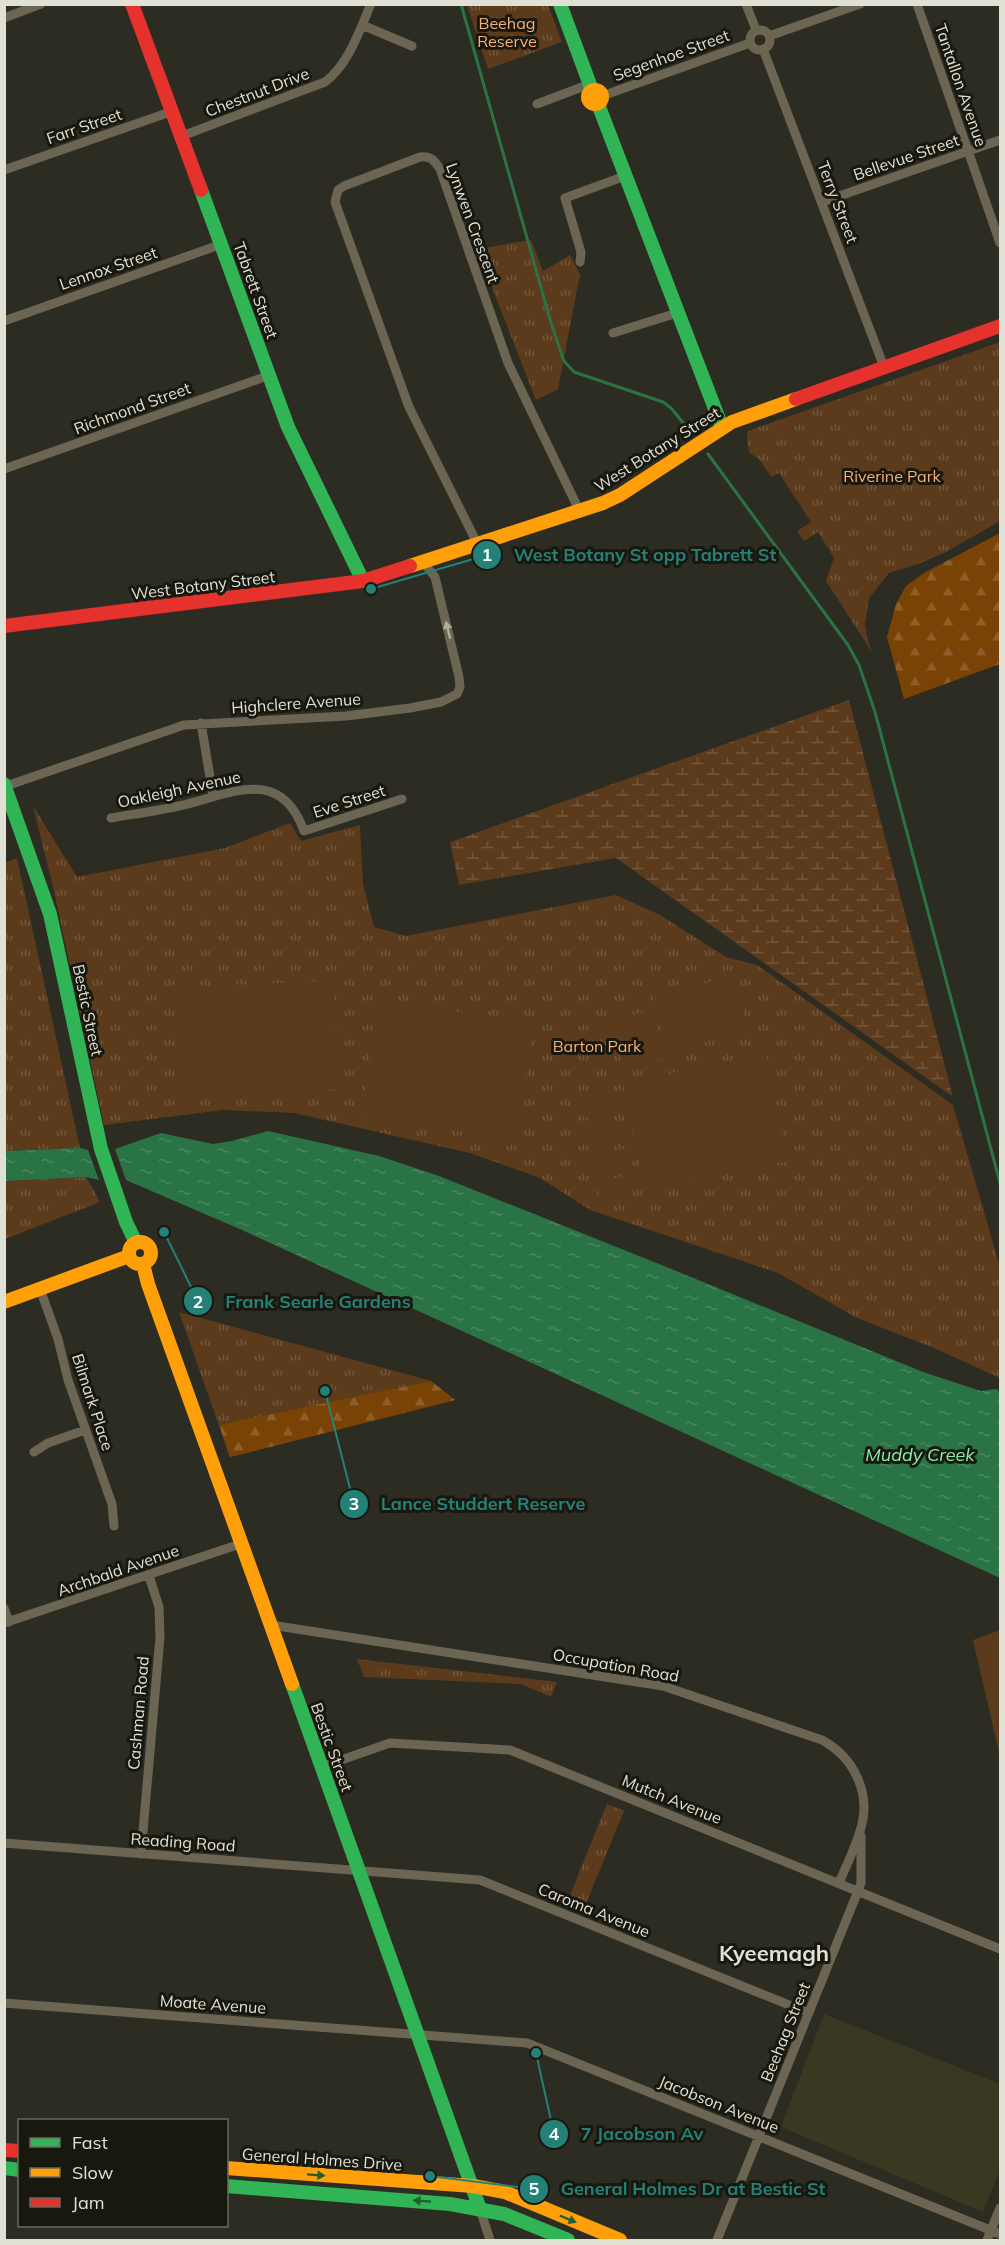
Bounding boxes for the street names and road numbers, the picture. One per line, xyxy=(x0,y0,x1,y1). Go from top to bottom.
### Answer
street label: Tantallon Avenue xyxy=(931,21,991,149)
street label: Segenhoe Street xyxy=(610,25,732,85)
street label: Chestnut Drive xyxy=(202,63,312,121)
street label: Farr Street xyxy=(44,104,125,148)
street label: Bellevue Street xyxy=(850,129,962,184)
street label: Terry Street xyxy=(813,158,863,246)
street label: Lynwen Crescent xyxy=(442,160,504,286)
street label: Tabrett Street xyxy=(229,239,283,341)
street label: Lennox Street xyxy=(57,242,160,294)
street label: Richmond Street xyxy=(71,377,193,438)
street label: West Botany Street xyxy=(590,402,724,496)
street label: West Botany Street xyxy=(130,566,276,604)
street label: Highclere Avenue xyxy=(231,688,361,718)
street label: Oakleigh Avenue xyxy=(116,766,242,812)
street label: Eve Street xyxy=(310,780,388,822)
street label: Bestic Street xyxy=(69,962,108,1058)
street label: Bilmark Place xyxy=(68,1351,118,1453)
street label: Archbald Avenue xyxy=(55,1540,181,1600)
street label: Occupation Road xyxy=(551,1644,681,1686)
street label: Cashman Road xyxy=(123,1655,153,1771)
street label: Bestic Street xyxy=(307,1700,357,1795)
street label: Mutch Avenue xyxy=(619,1770,725,1828)
street label: Reading Road xyxy=(130,1828,236,1856)
street label: Caroma Avenue xyxy=(535,1878,653,1942)
street label: Beehag Street xyxy=(756,1979,814,2085)
street label: Moate Avenue xyxy=(159,1990,267,2018)
street label: Jacobson Avenue xyxy=(656,2071,782,2137)
street label: General Holmes Drive xyxy=(241,2143,403,2175)

